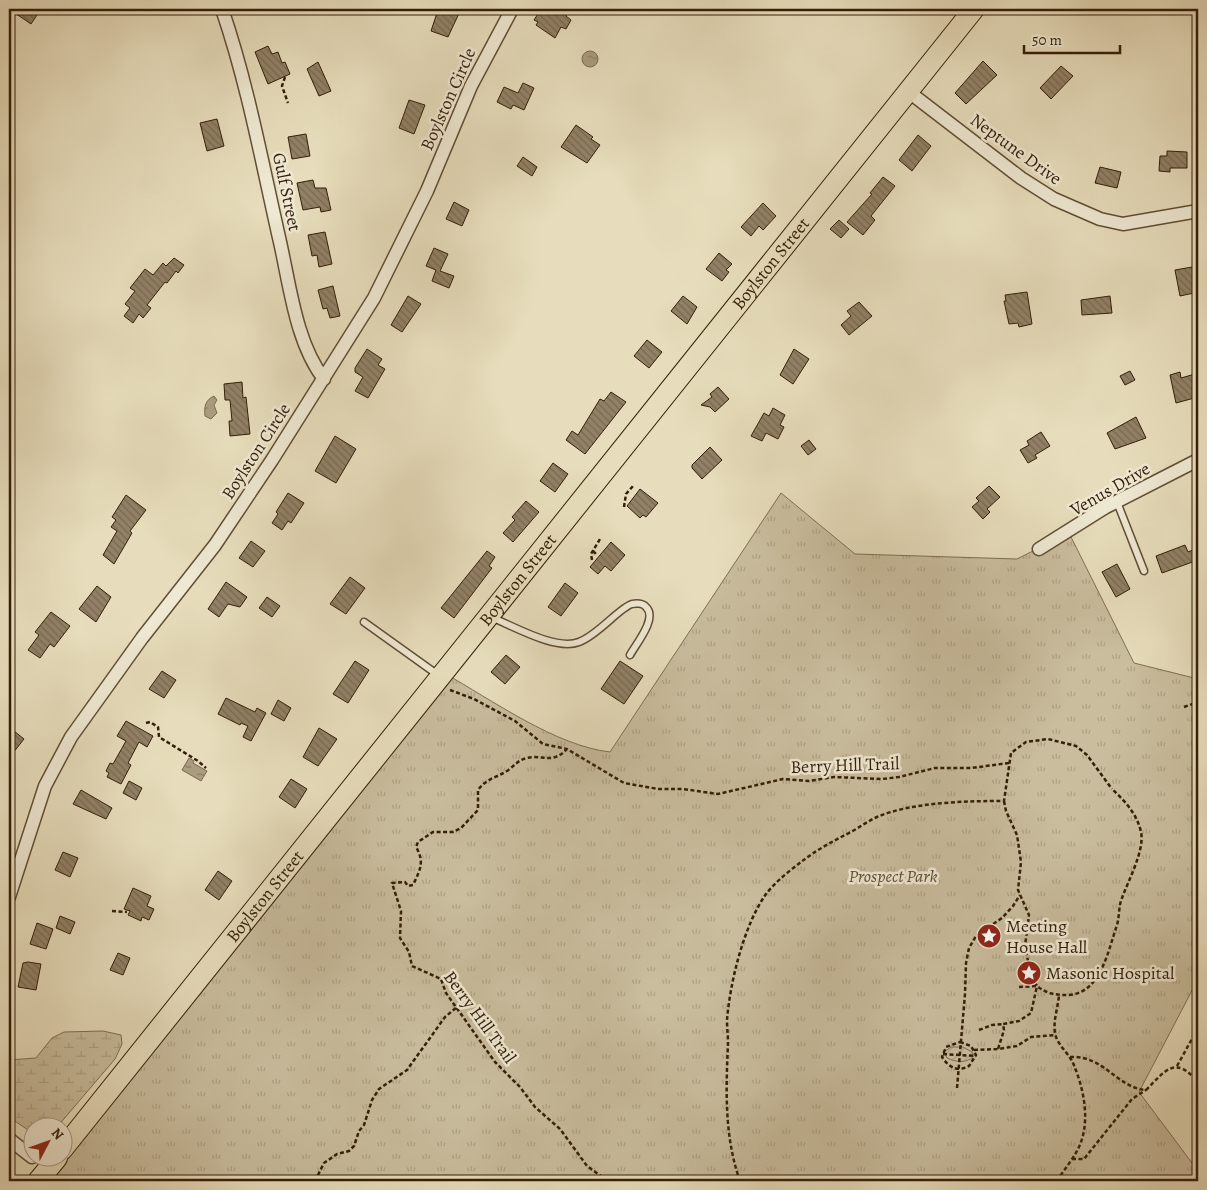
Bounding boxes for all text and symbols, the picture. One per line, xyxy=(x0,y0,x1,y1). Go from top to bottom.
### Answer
scale bar xyxy=(1024,22,1121,54)
text: 50 m xyxy=(1032,30,1062,50)
street label: Boylston Circle xyxy=(415,44,481,154)
street label: Neptune Drive xyxy=(965,108,1067,190)
street label: Gulf Street xyxy=(267,151,307,233)
street label: Boylston Street xyxy=(726,212,815,315)
street label: Boylston Circle xyxy=(216,398,296,504)
street label: Venus Drive xyxy=(1065,456,1154,522)
street label: Boylston Street xyxy=(474,529,562,631)
street label: Berry Hill Trail xyxy=(790,751,900,779)
street label: Boylston Street xyxy=(221,845,309,947)
park label: Prospect Park xyxy=(848,864,938,888)
place label: Meeting House Hall xyxy=(1006,914,1088,959)
place icon: Meeting House Hall xyxy=(976,923,1002,949)
place icon: Masonic Hospital xyxy=(1016,960,1042,986)
place label: Masonic Hospital xyxy=(1046,961,1175,985)
street label: Berry Hill Trail xyxy=(438,966,522,1069)
north arrow xyxy=(22,1118,72,1168)
text: N xyxy=(47,1124,68,1144)

